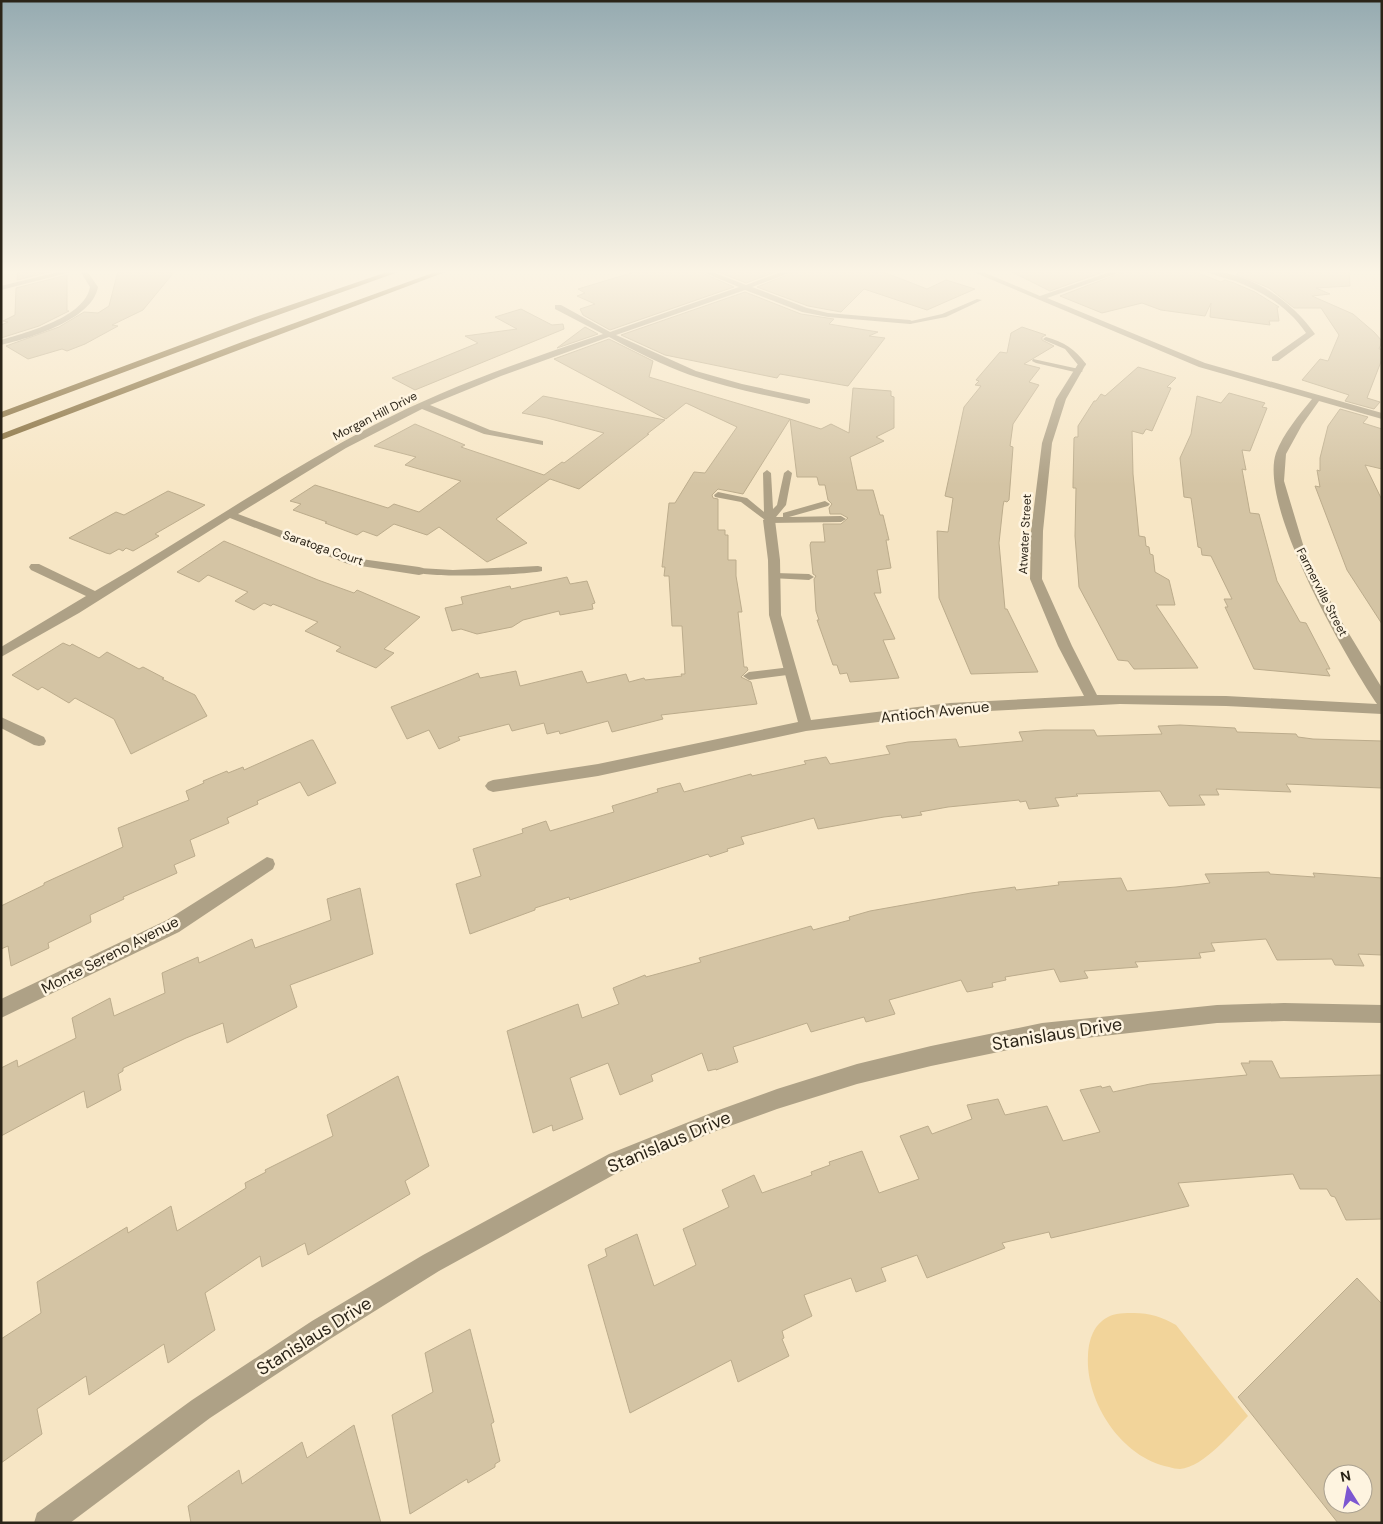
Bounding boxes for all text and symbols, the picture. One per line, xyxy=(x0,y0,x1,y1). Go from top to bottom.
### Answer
street label: Morgan Hill Drive xyxy=(330,388,420,444)
street label: Atwater Street xyxy=(1015,493,1035,575)
street label: Saratoga Court xyxy=(281,527,366,569)
street label: Farmerville Street xyxy=(1293,545,1351,639)
street label: Antioch Avenue xyxy=(880,696,990,728)
street label: Monte Sereno Avenue xyxy=(38,912,182,998)
street label: Stanislaus Drive xyxy=(990,1012,1124,1056)
street label: Stanislaus Drive xyxy=(604,1105,734,1179)
street label: Stanislaus Drive xyxy=(252,1291,376,1381)
north arrow xyxy=(1323,1464,1373,1514)
text: N xyxy=(1339,1466,1352,1486)

